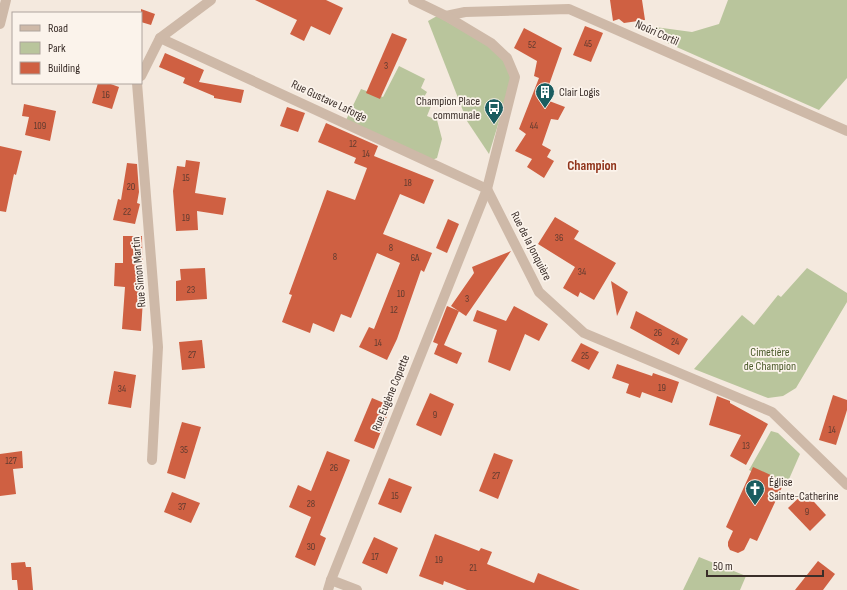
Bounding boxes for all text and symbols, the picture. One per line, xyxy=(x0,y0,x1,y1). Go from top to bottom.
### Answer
legend xyxy=(12,12,142,84)
street label: Noûri Cortil xyxy=(633,17,681,49)
text: Road xyxy=(48,21,68,36)
house number: 45 xyxy=(584,38,592,50)
house number: 52 xyxy=(528,39,536,51)
text: Park xyxy=(48,41,66,56)
house number: 3 xyxy=(384,60,388,72)
text: Building xyxy=(48,61,80,76)
street label: Rue Gustave Laforge xyxy=(289,77,369,125)
building icon: Clair Logis xyxy=(534,81,556,109)
place label: Clair Logis xyxy=(559,85,600,100)
house number: 16 xyxy=(102,89,110,101)
place label: Champion Place communale xyxy=(416,94,480,123)
bus stop icon: Champion Place communale xyxy=(483,97,505,125)
house number: 109 xyxy=(34,120,46,132)
house number: 44 xyxy=(530,120,538,132)
house number: 12 xyxy=(349,138,357,150)
house number: 14 xyxy=(362,148,370,160)
district label: Champion xyxy=(567,157,617,174)
house number: 15 xyxy=(182,172,190,184)
house number: 18 xyxy=(404,177,412,189)
house number: 20 xyxy=(127,181,135,193)
house number: 22 xyxy=(123,206,131,218)
street label: Rue de la Jonquière xyxy=(507,209,555,283)
house number: 19 xyxy=(182,212,190,224)
house number: 36 xyxy=(555,232,563,244)
street label: Rue Simon Martin xyxy=(128,236,150,308)
house number: 8 xyxy=(389,242,393,254)
house number: 8 xyxy=(333,251,337,263)
house number: 6A xyxy=(411,252,420,264)
house number: 34 xyxy=(578,266,586,278)
house number: 23 xyxy=(187,284,195,296)
house number: 10 xyxy=(397,288,405,300)
house number: 3 xyxy=(465,293,469,305)
house number: 12 xyxy=(390,304,398,316)
house number: 26 xyxy=(654,327,662,339)
house number: 24 xyxy=(671,336,679,348)
house number: 14 xyxy=(374,337,382,349)
park label: Cimetière de Champion xyxy=(744,345,796,374)
house number: 27 xyxy=(188,349,196,361)
house number: 25 xyxy=(581,350,589,362)
street label: Rue Eugène Copette xyxy=(369,352,413,433)
house number: 19 xyxy=(658,382,666,394)
house number: 34 xyxy=(118,383,126,395)
house number: 9 xyxy=(433,409,437,421)
house number: 14 xyxy=(828,424,836,436)
house number: 13 xyxy=(742,440,750,452)
house number: 35 xyxy=(180,444,188,456)
house number: 127 xyxy=(5,455,17,467)
house number: 26 xyxy=(330,462,338,474)
house number: 27 xyxy=(492,470,500,482)
place label: Église Sainte-Catherine xyxy=(769,475,839,504)
church icon: Église Sainte-Catherine xyxy=(744,478,766,506)
house number: 15 xyxy=(391,490,399,502)
house number: 28 xyxy=(307,498,315,510)
house number: 37 xyxy=(178,501,186,513)
house number: 9 xyxy=(805,506,809,518)
house number: 30 xyxy=(307,541,315,553)
house number: 17 xyxy=(371,551,379,563)
scale bar xyxy=(707,552,823,578)
house number: 19 xyxy=(435,554,443,566)
text: 50 m xyxy=(713,559,733,574)
house number: 21 xyxy=(469,562,477,574)

